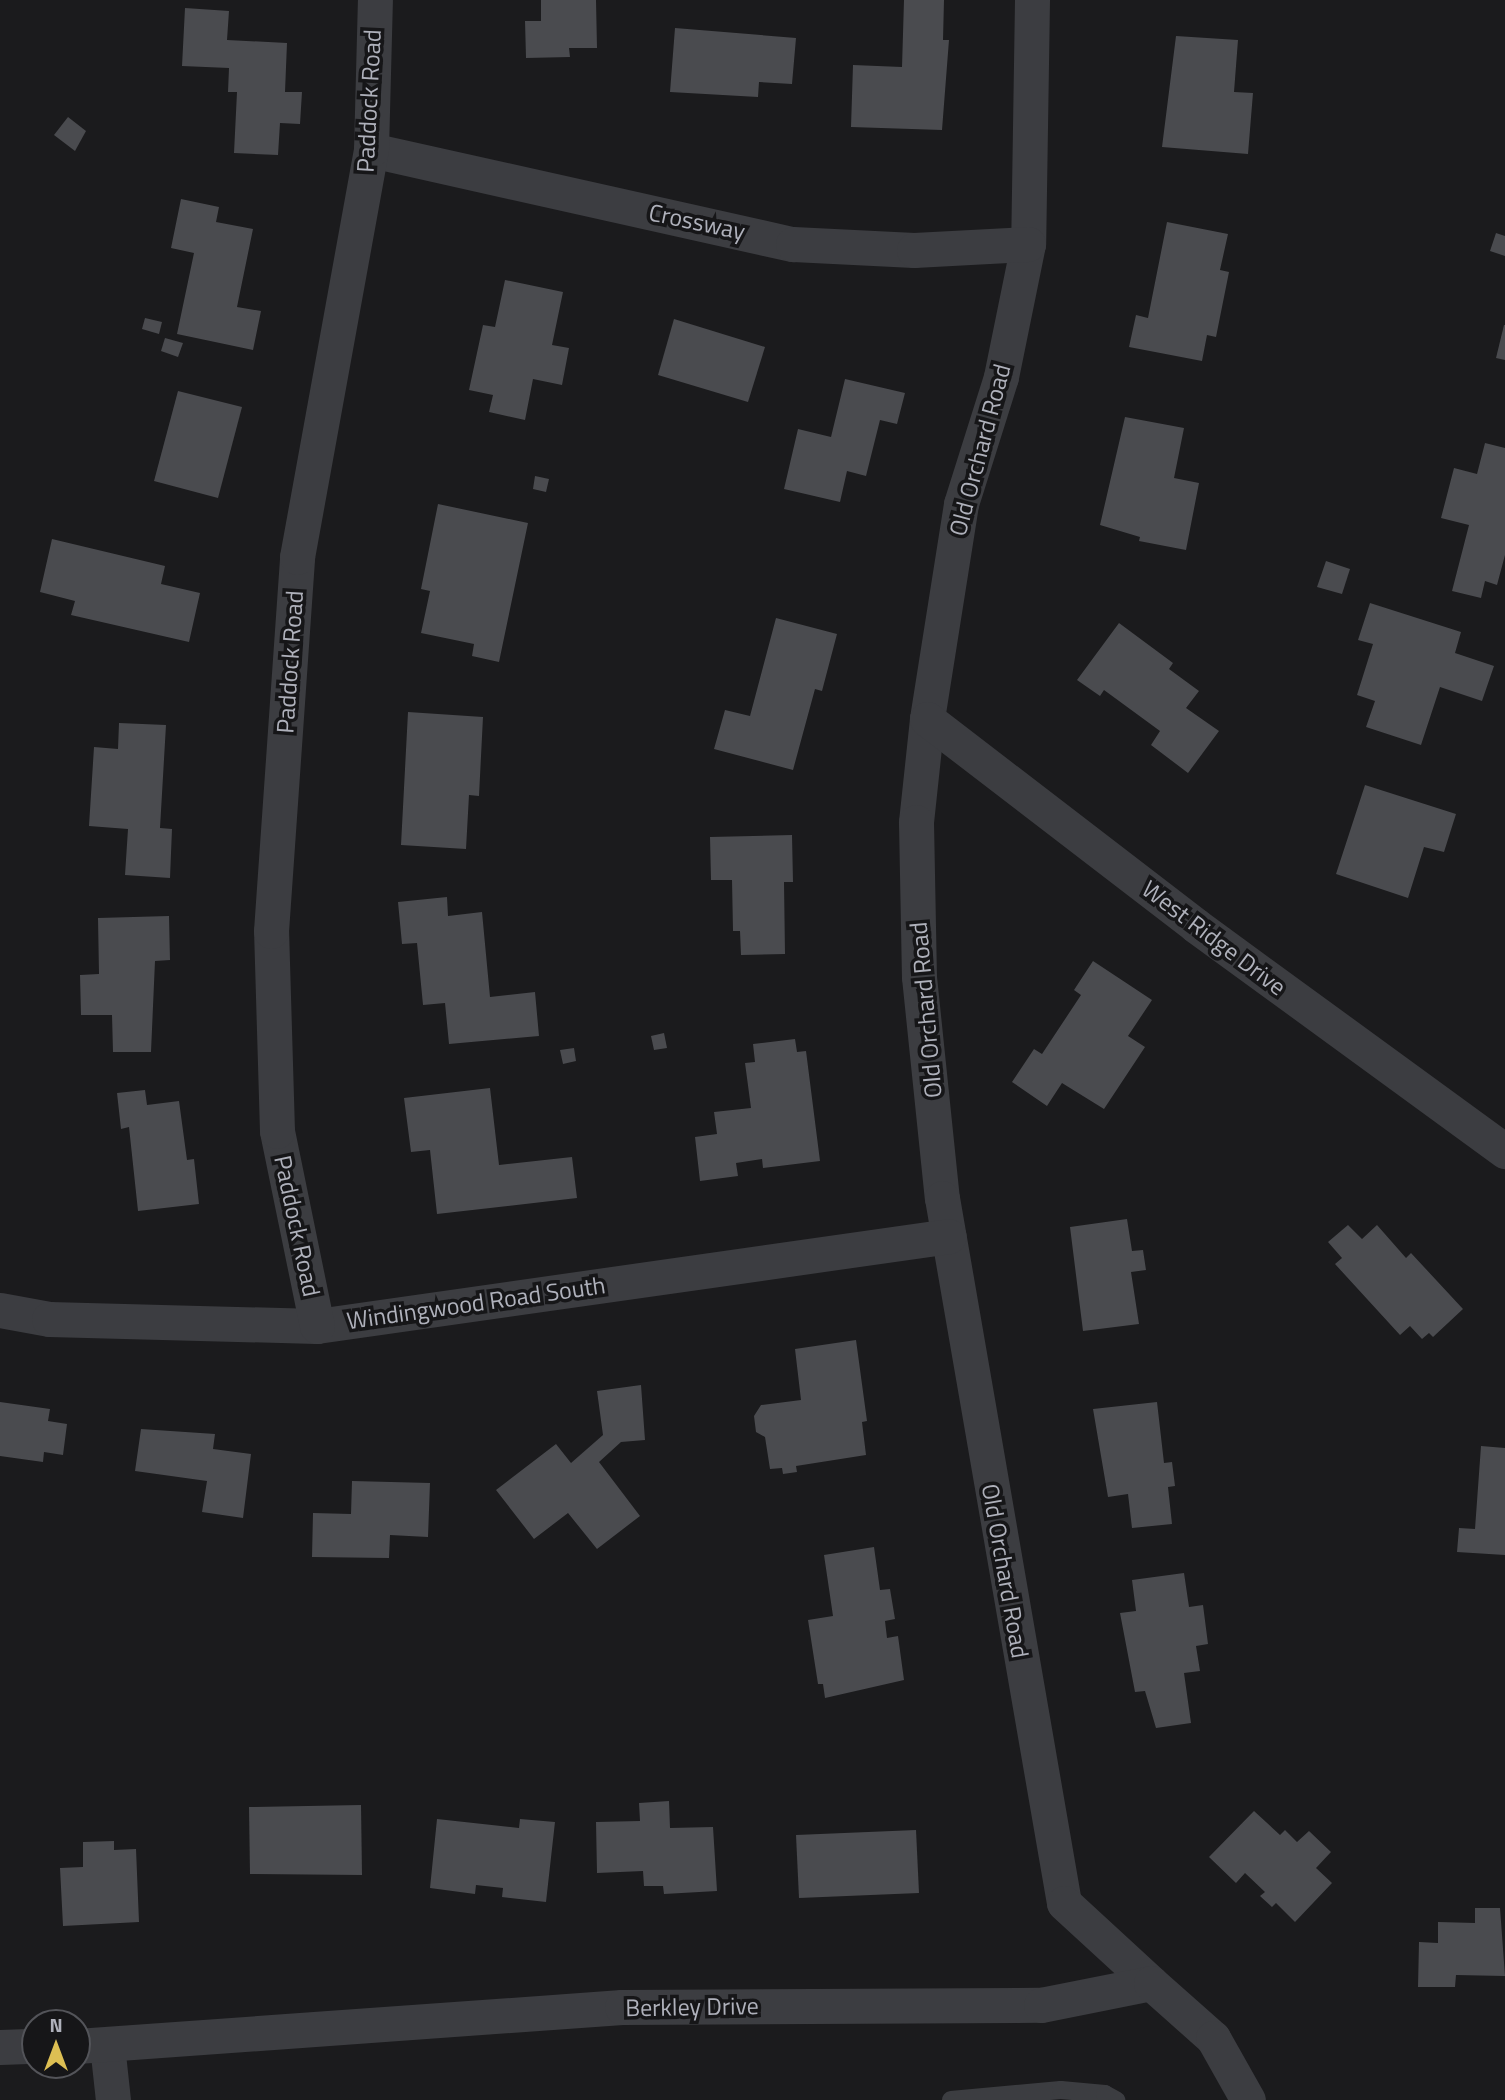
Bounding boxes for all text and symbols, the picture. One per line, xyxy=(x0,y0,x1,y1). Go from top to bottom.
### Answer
street label: Paddock Road xyxy=(351,29,387,173)
street label: Crossway xyxy=(646,198,748,246)
street label: Old Orchard Road xyxy=(943,361,1017,539)
street label: Paddock Road xyxy=(271,589,309,735)
street label: West Ridge Drive xyxy=(1136,875,1292,1001)
street label: Old Orchard Road xyxy=(904,921,948,1099)
street label: Paddock Road xyxy=(268,1153,326,1299)
street label: Windingwood Road South xyxy=(345,1271,607,1335)
street label: Old Orchard Road xyxy=(975,1482,1035,1660)
street label: Berkley Drive xyxy=(625,1991,759,2023)
north arrow xyxy=(21,2009,91,2079)
text: N xyxy=(49,2010,63,2039)

